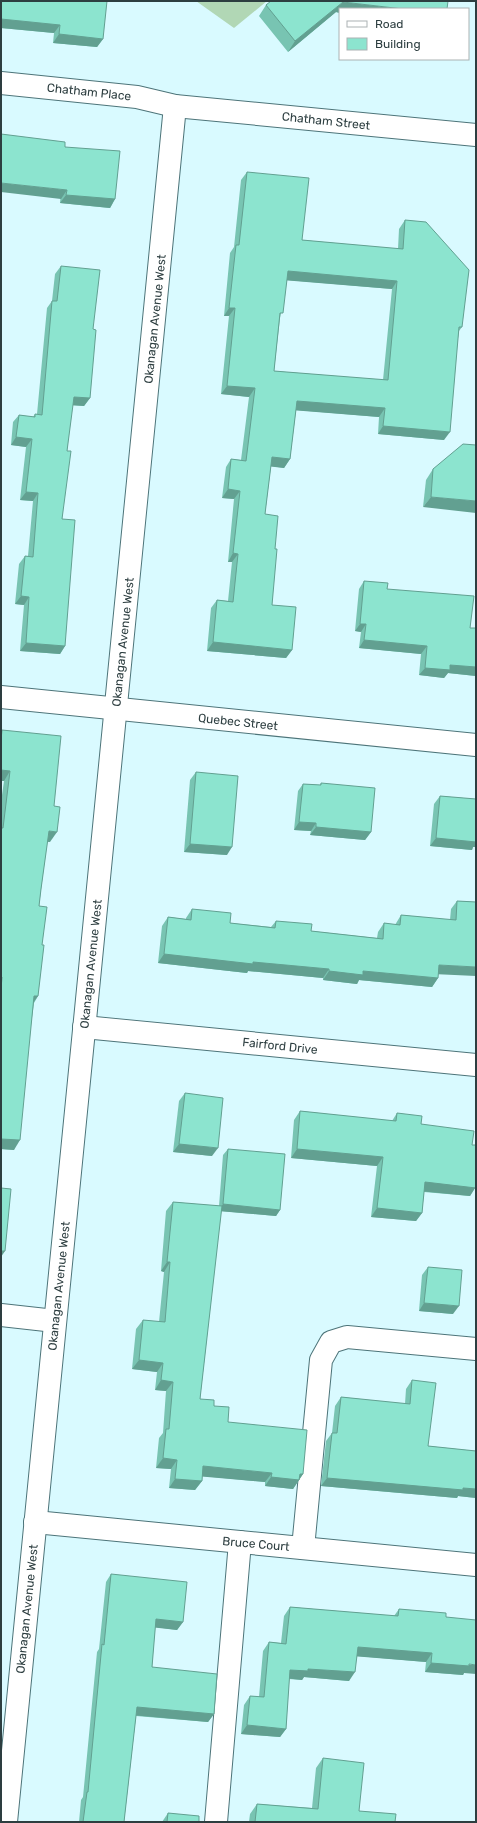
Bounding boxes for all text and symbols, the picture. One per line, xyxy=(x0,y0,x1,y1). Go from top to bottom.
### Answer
legend xyxy=(339,8,469,60)
text: Road xyxy=(375,17,403,31)
text: Building xyxy=(375,37,421,51)
street label: Chatham Place xyxy=(46,81,132,103)
street label: Chatham Street xyxy=(281,109,371,133)
street label: Okanagan Avenue West xyxy=(141,253,169,384)
street label: Okanagan Avenue West xyxy=(109,576,137,707)
street label: Quebec Street xyxy=(197,711,279,733)
street label: Okanagan Avenue West xyxy=(77,898,105,1029)
street label: Fairford Drive xyxy=(242,1035,319,1057)
street label: Okanagan Avenue West xyxy=(45,1220,73,1351)
street label: Bruce Court xyxy=(222,1534,291,1554)
street label: Okanagan Avenue West xyxy=(13,1543,41,1674)

